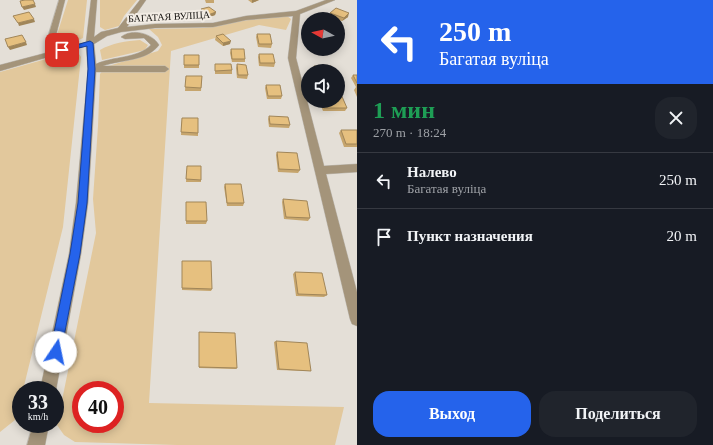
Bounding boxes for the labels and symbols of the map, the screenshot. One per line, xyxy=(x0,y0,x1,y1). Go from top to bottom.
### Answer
street label: БАГАТАЯ ВУЛІЦА xyxy=(128,9,211,24)
north arrow xyxy=(301,12,345,56)
pin xyxy=(45,33,79,67)
position arrow xyxy=(35,331,77,373)
speed limit sign: 40 xyxy=(72,381,124,433)

